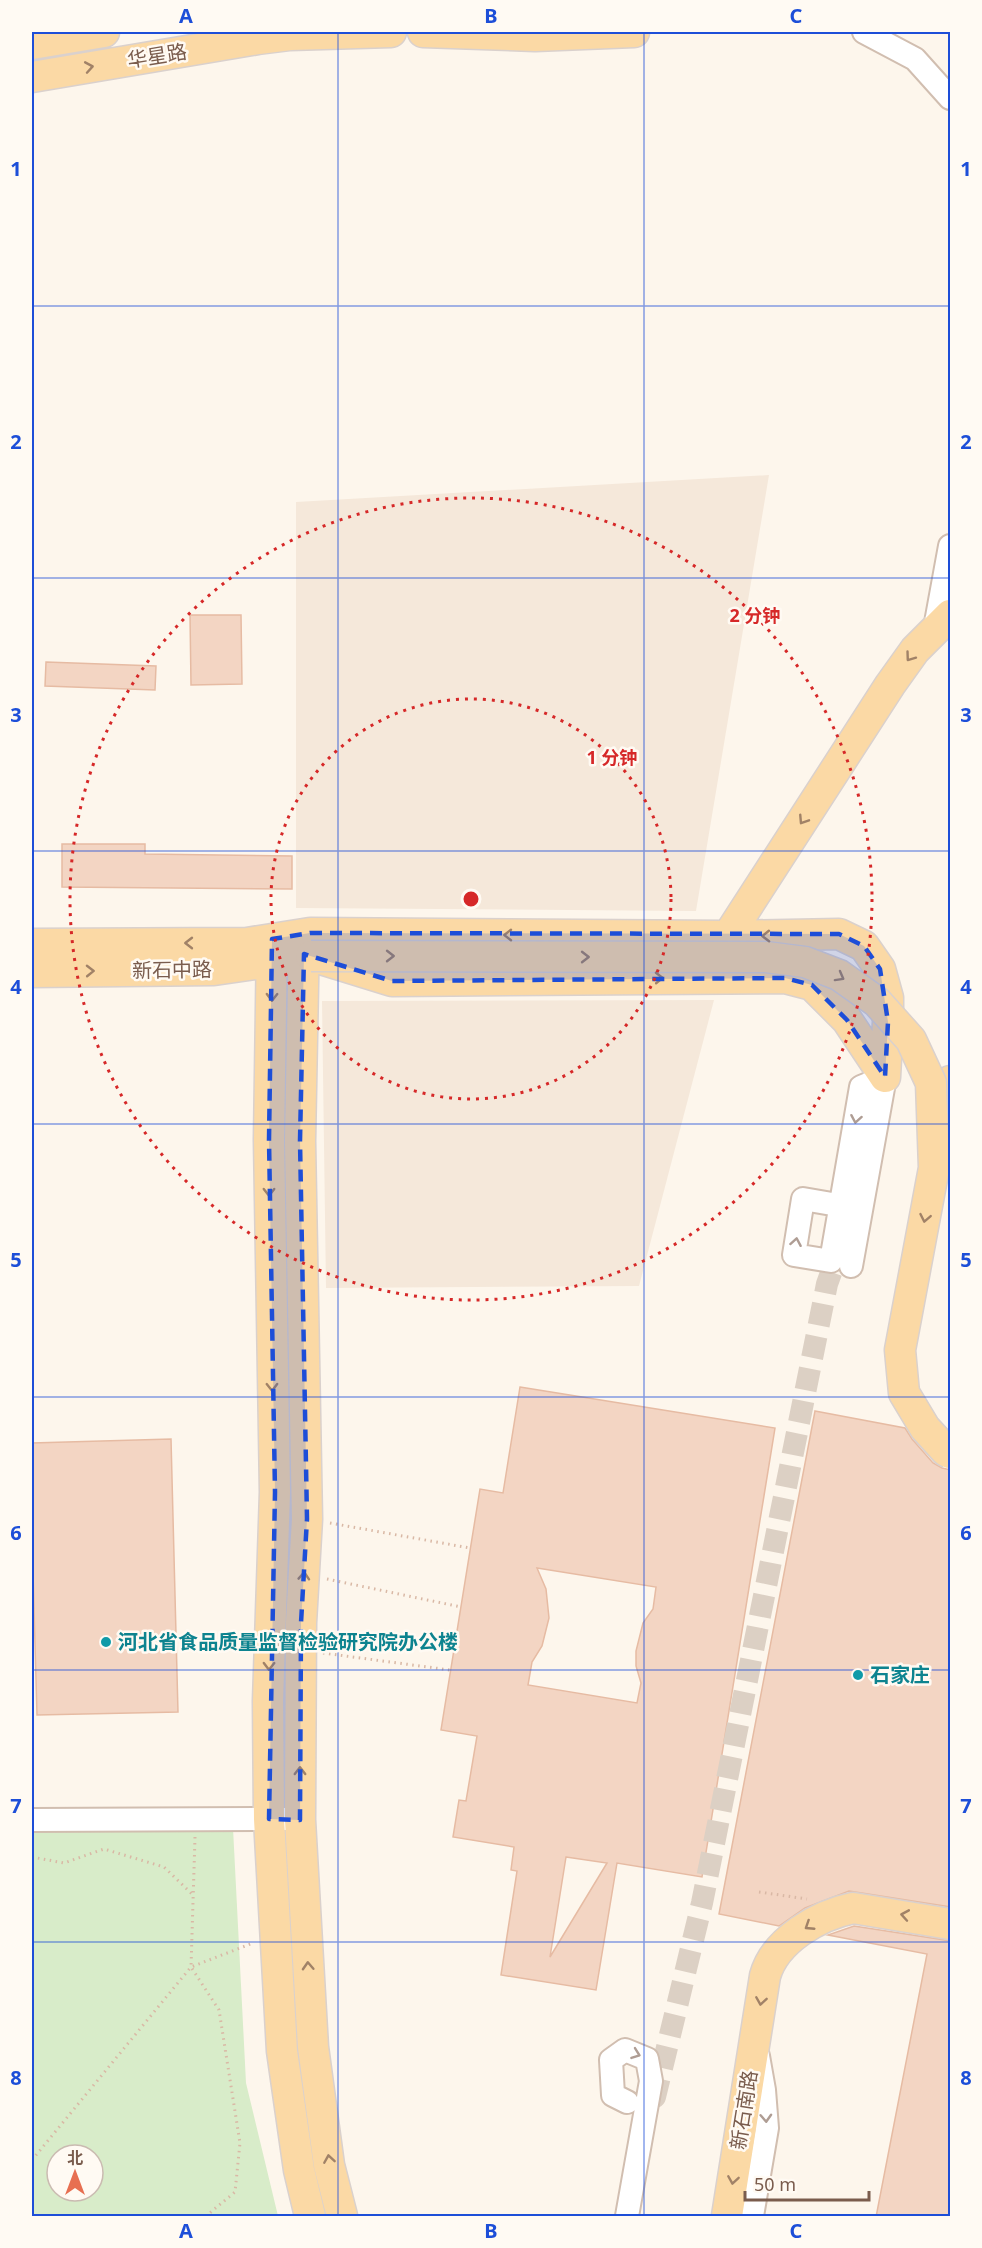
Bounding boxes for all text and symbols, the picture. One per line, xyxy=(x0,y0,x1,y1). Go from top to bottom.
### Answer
text: A xyxy=(179,2,193,29)
text: B xyxy=(484,2,498,29)
text: C xyxy=(790,2,803,29)
street label: 华星路 xyxy=(125,37,189,74)
one-way arrow xyxy=(84,61,94,74)
text: 1 xyxy=(10,155,22,182)
text: 1 xyxy=(960,155,972,182)
text: 2 xyxy=(10,428,22,455)
text: 2 xyxy=(960,428,972,455)
text: 2 分钟 xyxy=(730,603,780,627)
one-way arrow xyxy=(906,650,917,661)
text: 3 xyxy=(10,701,22,728)
text: 3 xyxy=(960,701,972,728)
text: 1 分钟 xyxy=(587,745,637,769)
one-way arrow xyxy=(799,813,810,824)
centre of rings xyxy=(461,889,481,909)
one-way arrow xyxy=(503,928,512,941)
one-way arrow xyxy=(761,929,770,942)
one-way arrow xyxy=(184,937,193,949)
one-way arrow xyxy=(386,950,395,962)
one-way arrow xyxy=(581,951,590,963)
street label: 新石中路 xyxy=(132,955,212,984)
one-way arrow xyxy=(85,965,94,978)
one-way arrow xyxy=(833,970,844,981)
one-way arrow xyxy=(655,972,664,984)
text: 4 xyxy=(10,973,22,1000)
text: 4 xyxy=(960,973,972,1000)
one-way arrow xyxy=(265,993,278,1002)
one-way arrow xyxy=(850,1114,863,1124)
one-way arrow xyxy=(263,1188,275,1197)
one-way arrow xyxy=(919,1212,932,1222)
one-way arrow xyxy=(789,1237,802,1247)
text: 5 xyxy=(10,1246,22,1273)
text: 5 xyxy=(960,1246,972,1273)
one-way arrow xyxy=(266,1383,279,1392)
text: 6 xyxy=(10,1519,22,1546)
text: 6 xyxy=(960,1519,972,1546)
one-way arrow xyxy=(297,1572,310,1581)
place label: 河北省食品质量监督检验研究院办公楼 xyxy=(118,1628,458,1655)
marker: 河北省食品质量监督检验研究院办公楼 xyxy=(99,1635,113,1649)
place label: 石家庄 xyxy=(870,1661,930,1688)
one-way arrow xyxy=(262,1662,275,1671)
marker: 石家庄 xyxy=(851,1668,865,1682)
one-way arrow xyxy=(294,1766,306,1775)
text: 7 xyxy=(10,1792,22,1819)
text: 7 xyxy=(960,1792,972,1819)
one-way arrow xyxy=(900,1909,910,1922)
one-way arrow xyxy=(805,1919,816,1930)
one-way arrow xyxy=(302,1961,315,1970)
one-way arrow xyxy=(756,1996,768,2006)
one-way arrow xyxy=(630,2047,640,2060)
text: 8 xyxy=(10,2064,22,2091)
text: 8 xyxy=(960,2064,972,2091)
street label: 新石南路 xyxy=(724,2068,763,2152)
one-way arrow xyxy=(759,2114,772,2123)
north arrow xyxy=(45,2143,105,2203)
text: 北 xyxy=(67,2147,83,2169)
one-way arrow xyxy=(323,2155,336,2165)
scale bar xyxy=(745,2164,870,2202)
text: 50 m xyxy=(754,2172,796,2196)
one-way arrow xyxy=(727,2176,739,2185)
text: A xyxy=(179,2217,193,2244)
text: B xyxy=(484,2217,498,2244)
text: C xyxy=(790,2217,803,2244)

